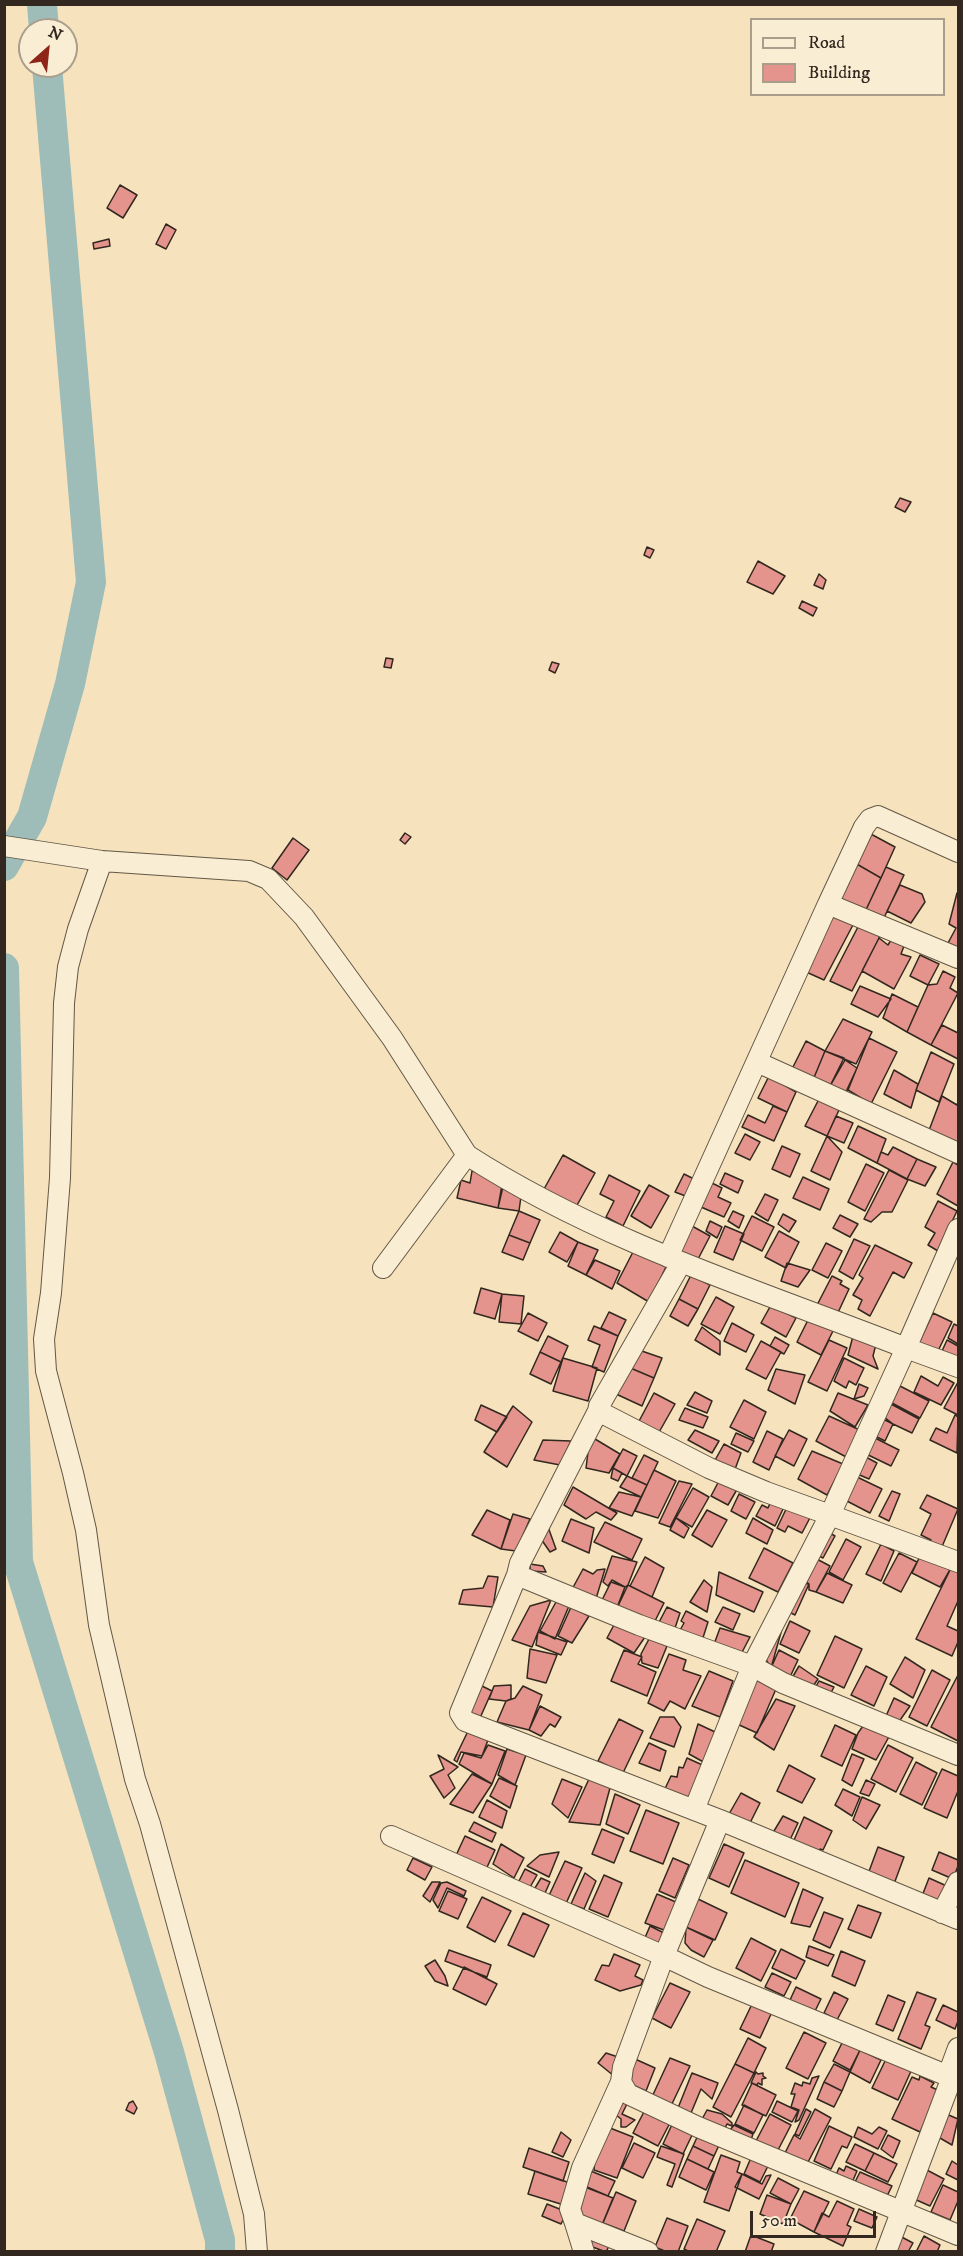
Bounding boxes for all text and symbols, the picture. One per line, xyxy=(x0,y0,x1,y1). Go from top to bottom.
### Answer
north arrow xyxy=(18,18,78,78)
legend xyxy=(750,18,945,96)
text: N xyxy=(45,22,66,46)
text: Road xyxy=(808,32,845,54)
text: Building xyxy=(808,62,870,84)
scale bar xyxy=(753,2199,879,2237)
text: 50 m xyxy=(761,2210,797,2232)

